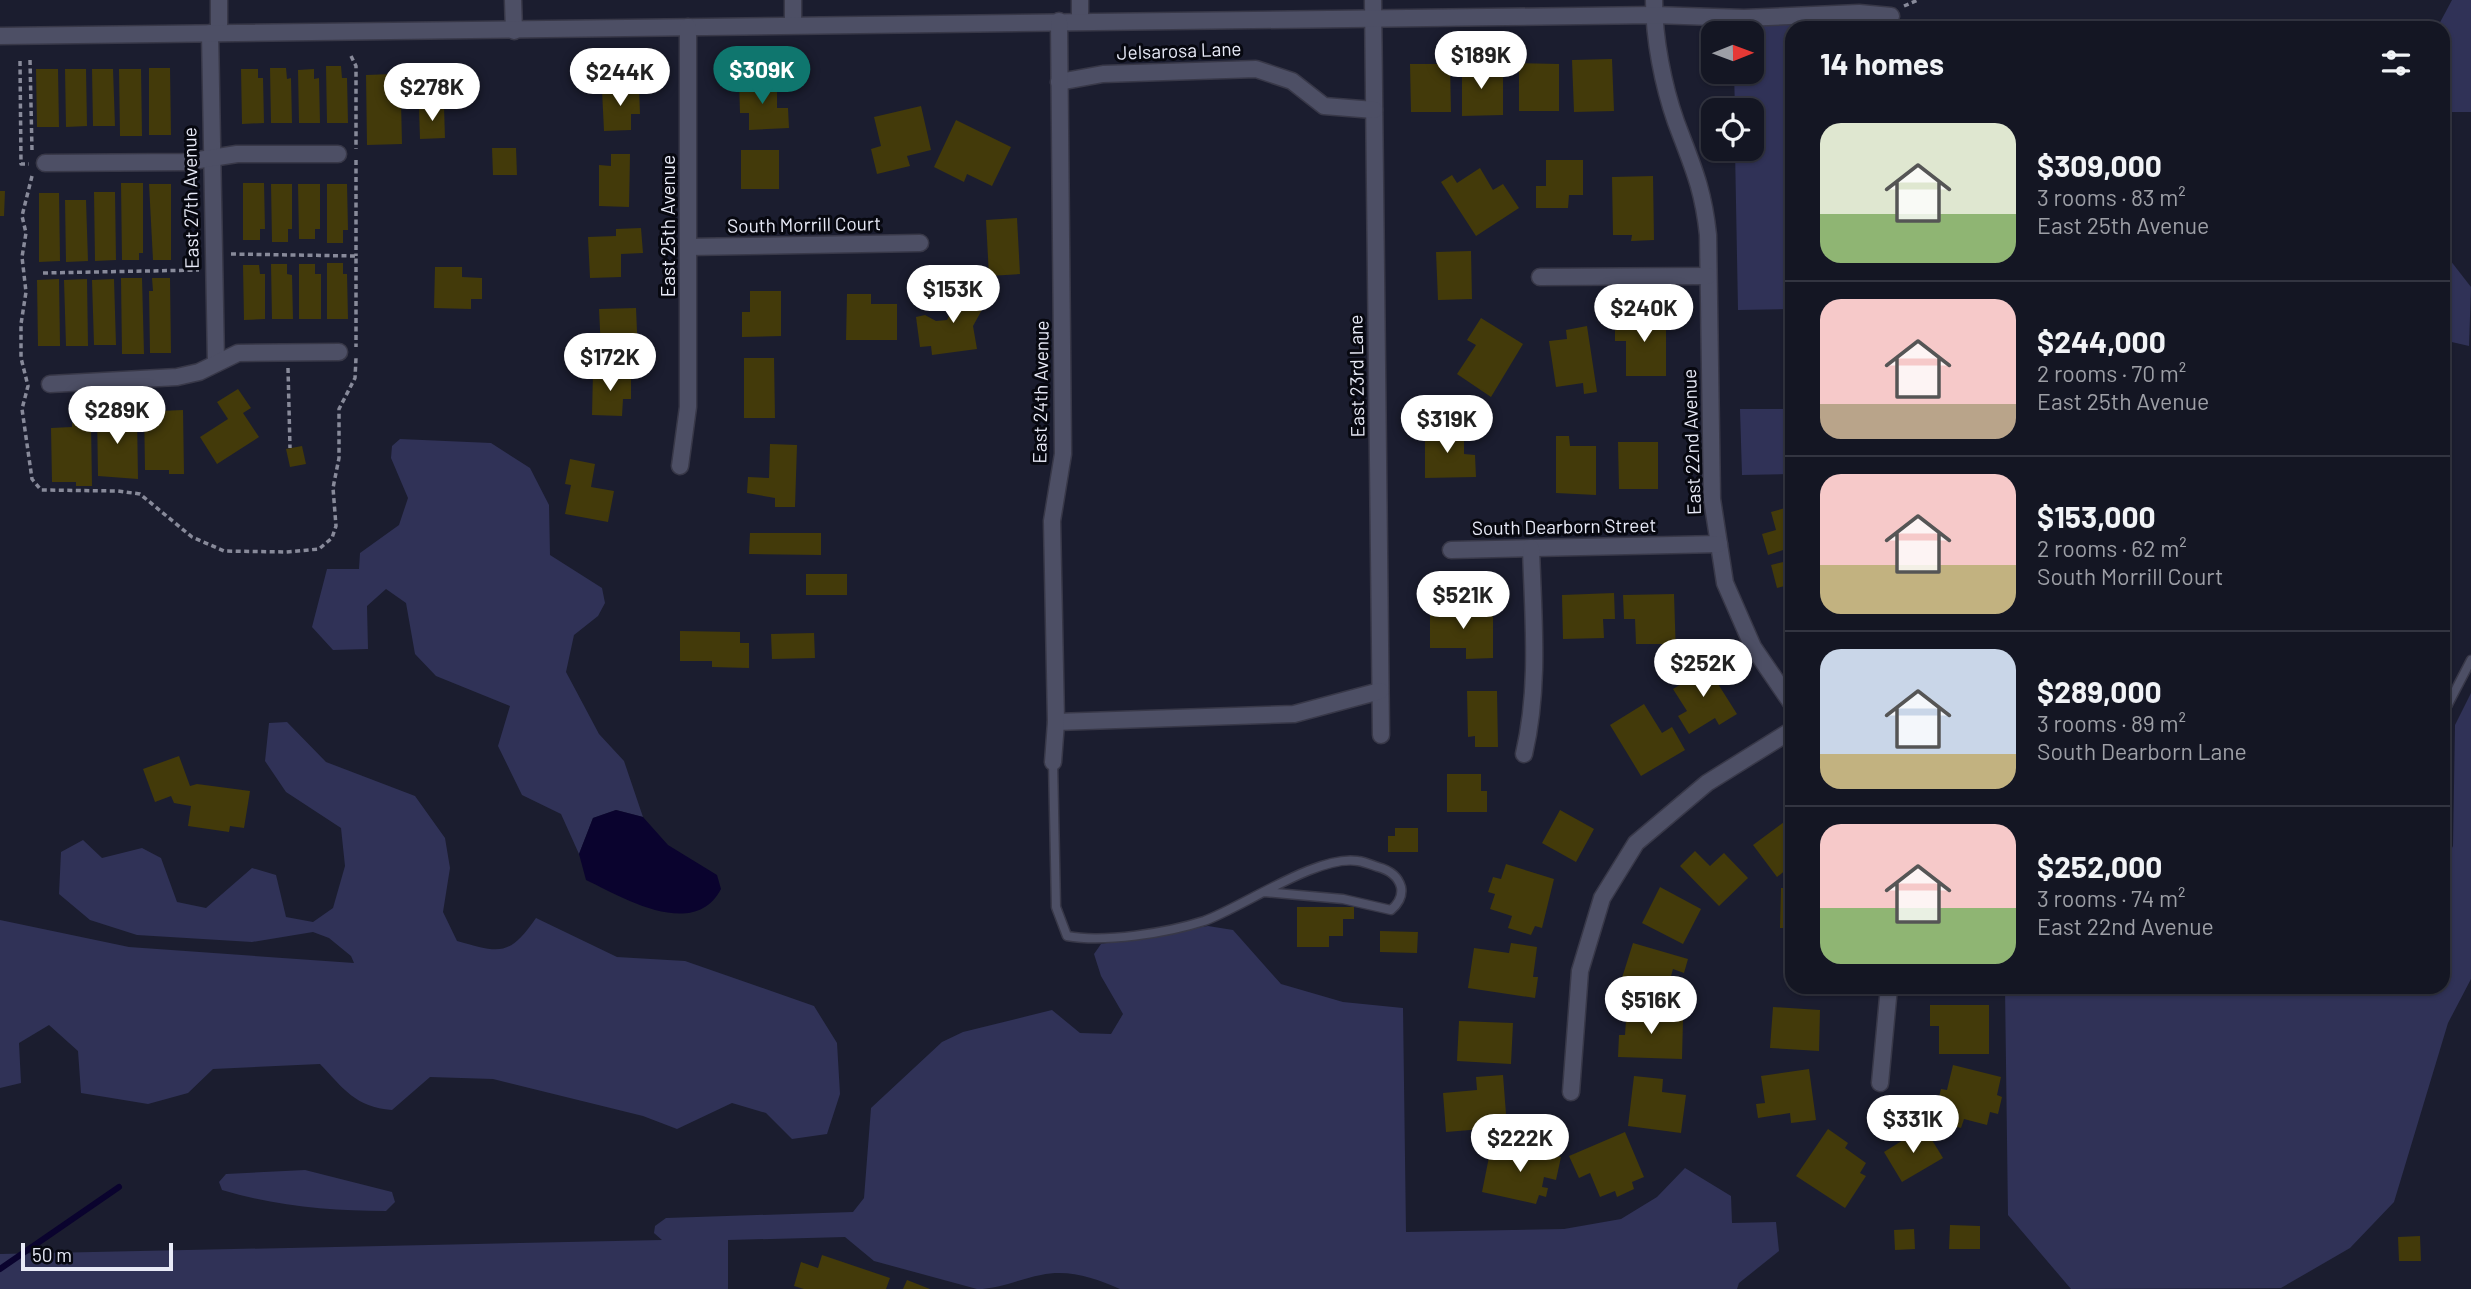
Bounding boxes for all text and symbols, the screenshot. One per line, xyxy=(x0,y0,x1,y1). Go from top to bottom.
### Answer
north arrow xyxy=(1701,21,1764,84)
map controls xyxy=(1701,21,1764,161)
pin: $189K xyxy=(1432,32,1530,91)
street label: Jelsarosa Lane xyxy=(1116,36,1242,64)
text: $189K xyxy=(1451,40,1511,68)
icon: filters xyxy=(2377,44,2415,82)
text: 14 homes xyxy=(1820,45,1944,81)
pin: $309K xyxy=(713,46,811,106)
pin: $244K xyxy=(571,48,669,108)
text: $309K xyxy=(729,55,795,83)
text: $244K xyxy=(586,57,654,85)
pin: $278K xyxy=(383,64,481,123)
text: $278K xyxy=(400,72,464,100)
button: locate xyxy=(1701,98,1764,161)
street label: East 27th Avenue xyxy=(177,127,203,269)
text: $309,000 xyxy=(2037,147,2162,183)
icon: home xyxy=(1876,151,1960,235)
street label: East 25th Avenue xyxy=(656,155,679,297)
text: 3 rooms · 83 m² xyxy=(2037,183,2186,211)
street label: South Morrill Court xyxy=(727,211,881,237)
text: East 25th Avenue xyxy=(2037,211,2209,239)
pin: $153K xyxy=(904,266,1002,325)
text: $153K xyxy=(923,274,983,302)
pin: $240K xyxy=(1595,284,1693,344)
text: $240K xyxy=(1610,293,1678,321)
street label: East 23rd Lane xyxy=(1343,314,1369,438)
street label: East 24th Avenue xyxy=(1027,320,1053,464)
text: $244,000 xyxy=(2037,323,2166,359)
icon: home xyxy=(1876,327,1960,411)
pin: $172K xyxy=(561,334,659,393)
text: $172K xyxy=(580,342,640,370)
text: 2 rooms · 70 m² xyxy=(2037,359,2186,387)
street label: East 22nd Avenue xyxy=(1677,369,1705,515)
pin: $289K xyxy=(68,386,166,446)
text: East 25th Avenue xyxy=(2037,387,2209,415)
text: $289K xyxy=(84,395,150,423)
pin: $319K xyxy=(1398,396,1496,455)
text: $319K xyxy=(1417,404,1477,432)
text: $153,000 xyxy=(2037,498,2156,534)
icon: home xyxy=(1876,502,1960,586)
street label: South Dearborn Street xyxy=(1472,513,1656,539)
text: 2 rooms · 62 m² xyxy=(2037,534,2187,562)
text: South Morrill Court xyxy=(2037,562,2223,590)
pin: $521K xyxy=(1414,572,1512,631)
text: $521K xyxy=(1433,580,1493,608)
pin: $252K xyxy=(1654,640,1752,699)
text: $252K xyxy=(1670,648,1736,676)
text: $289,000 xyxy=(2037,673,2162,709)
icon: home xyxy=(1876,677,1960,761)
text: 3 rooms · 89 m² xyxy=(2037,709,2186,737)
text: South Dearborn Lane xyxy=(2037,737,2247,765)
text: $252,000 xyxy=(2037,848,2162,884)
icon: home xyxy=(1876,852,1960,936)
text: 3 rooms · 74 m² xyxy=(2037,884,2186,912)
text: East 22nd Avenue xyxy=(2037,912,2214,940)
pin: $516K xyxy=(1602,976,1700,1036)
text: $516K xyxy=(1621,985,1681,1013)
pin: $331K xyxy=(1864,1096,1962,1155)
text: $331K xyxy=(1883,1104,1943,1132)
pin: $222K xyxy=(1471,1114,1569,1174)
text: $222K xyxy=(1487,1123,1553,1151)
scale bar xyxy=(21,1240,173,1272)
text: 50 m xyxy=(32,1243,72,1266)

